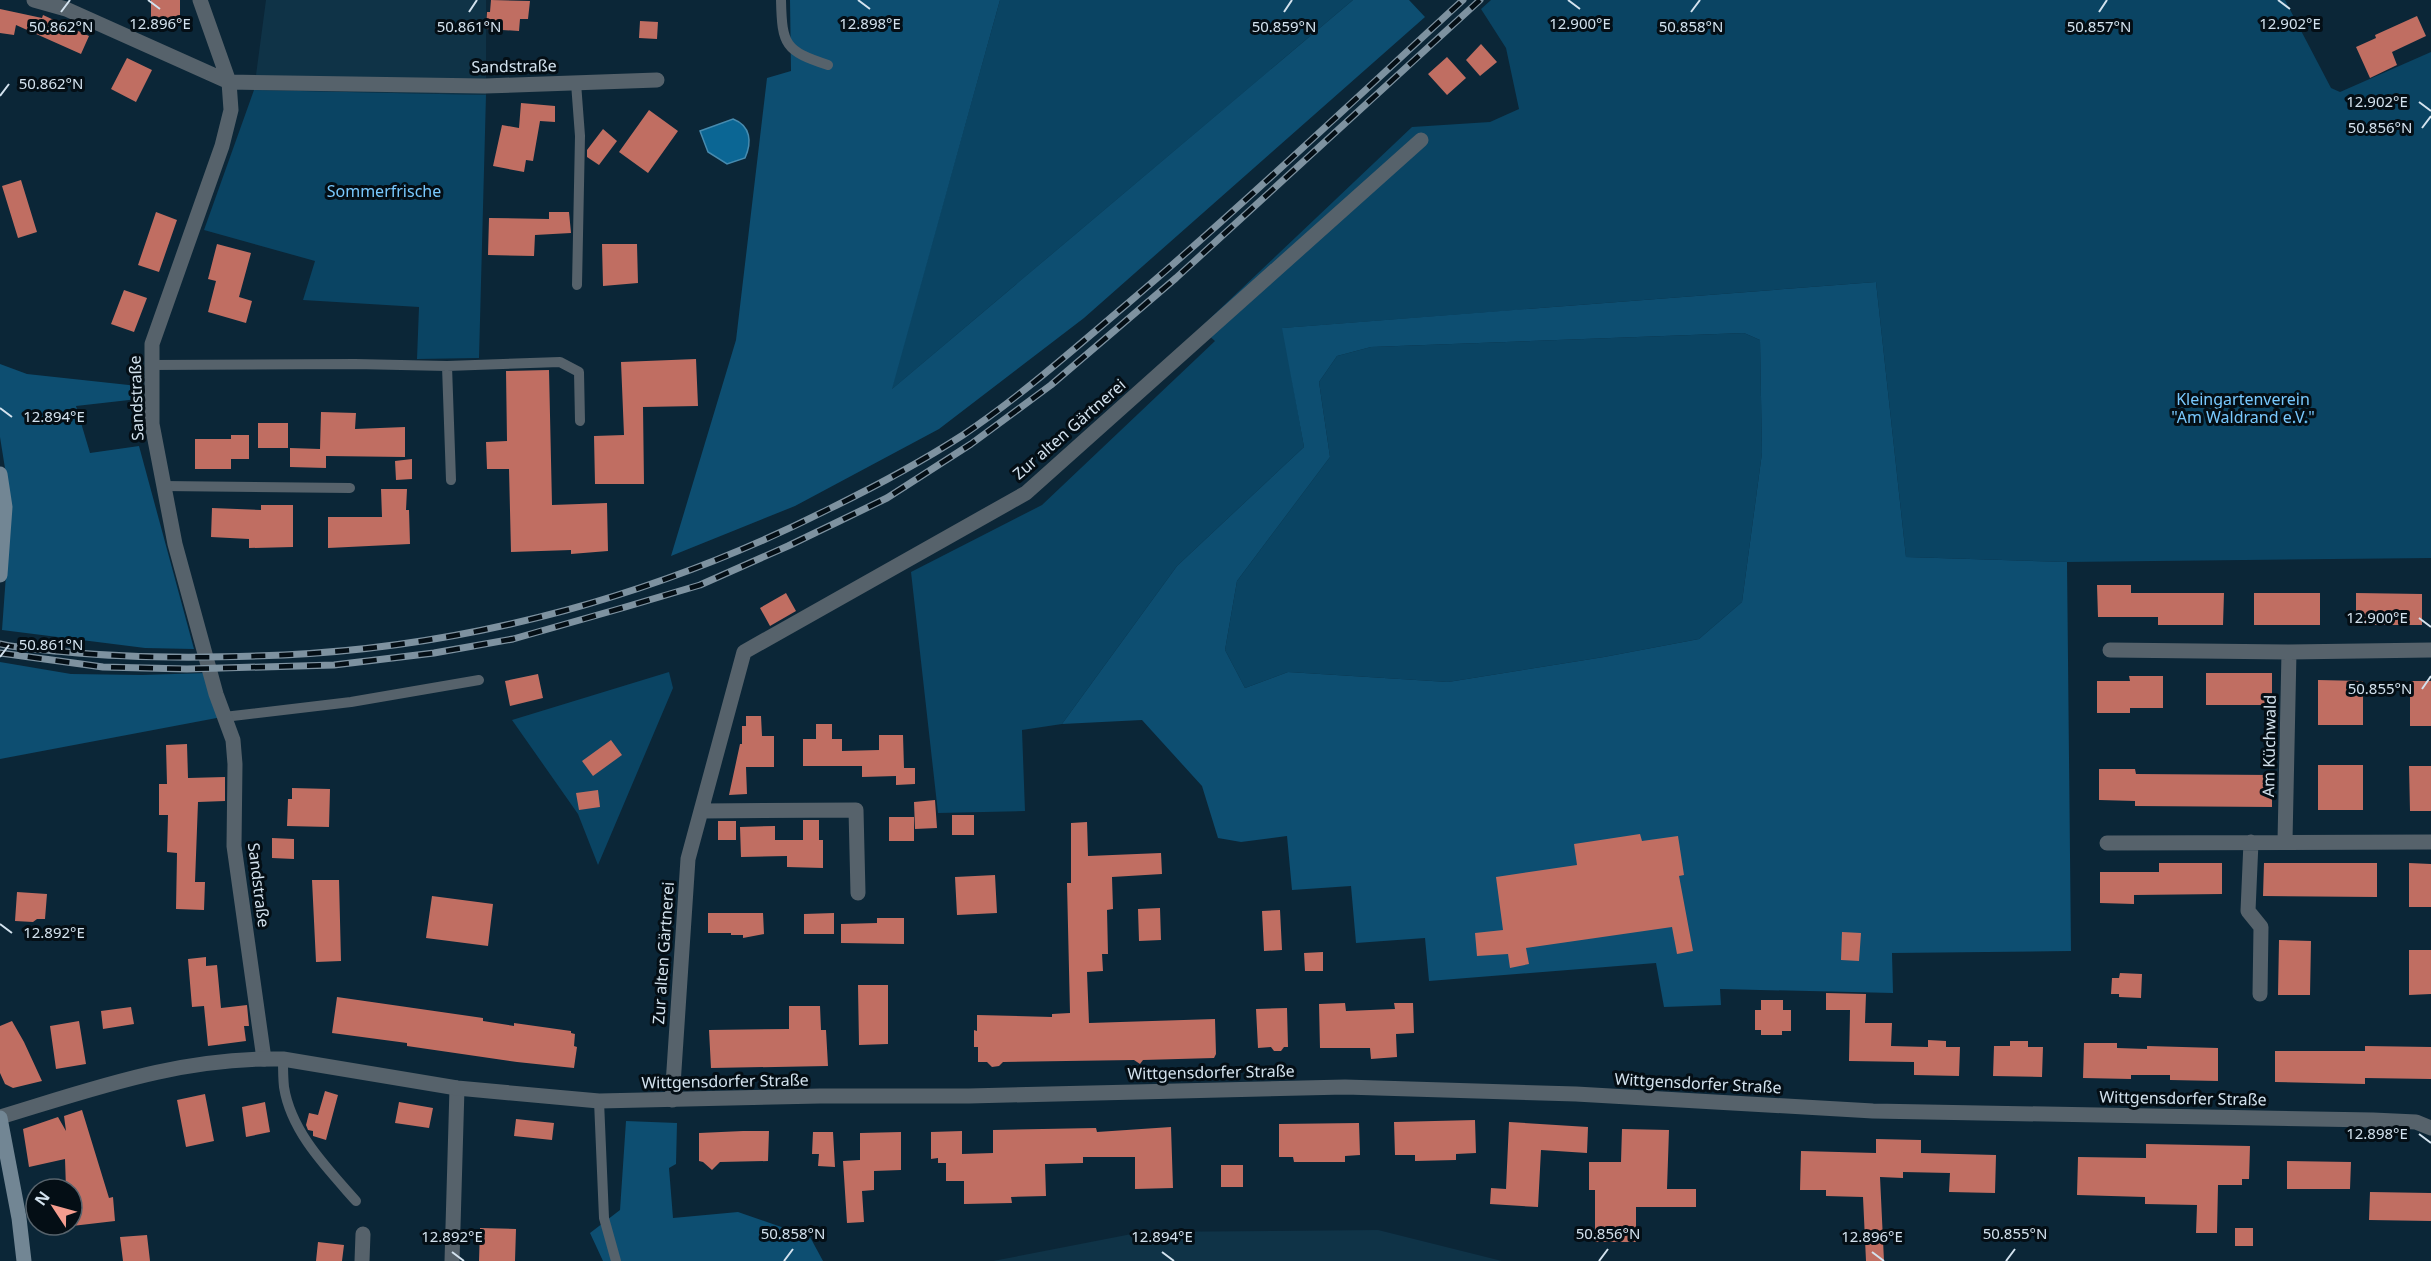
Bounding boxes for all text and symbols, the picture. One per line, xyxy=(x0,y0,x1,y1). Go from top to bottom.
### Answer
text: 12.896°E xyxy=(129,13,191,33)
text: 12.898°E xyxy=(839,13,901,33)
text: 12.900°E xyxy=(1549,13,1611,33)
text: 12.902°E xyxy=(2259,13,2321,33)
text: 50.862°N xyxy=(29,16,93,36)
text: 50.861°N xyxy=(437,16,501,36)
text: 50.859°N xyxy=(1252,16,1316,36)
text: 50.858°N xyxy=(1659,16,1723,36)
text: 50.857°N xyxy=(2067,16,2131,36)
street label: Sandstraße xyxy=(471,54,557,78)
text: 50.862°N xyxy=(19,73,83,93)
text: 12.902°E xyxy=(2346,91,2408,111)
text: 50.856°N xyxy=(2348,117,2412,137)
park label: Sommerfrische xyxy=(327,180,441,202)
street label: Sandstraße xyxy=(124,355,148,441)
street label: Zur alten Gärtnerei xyxy=(1008,374,1130,484)
park label: Kleingartenverein "Am Waldrand e.V." xyxy=(2171,388,2315,428)
text: 12.894°E xyxy=(23,406,85,426)
text: 12.900°E xyxy=(2346,607,2408,627)
text: 50.861°N xyxy=(19,634,83,654)
text: 50.855°N xyxy=(2348,678,2412,698)
street label: Am Küchwald xyxy=(2257,695,2281,797)
street label: Sandstraße xyxy=(243,841,275,929)
street label: Zur alten Gärtnerei xyxy=(647,881,679,1025)
text: 12.892°E xyxy=(23,922,85,942)
street label: Wittgensdorfer Straße xyxy=(1127,1060,1295,1084)
street label: Wittgensdorfer Straße xyxy=(1614,1068,1782,1098)
street label: Wittgensdorfer Straße xyxy=(641,1069,809,1093)
street label: Wittgensdorfer Straße xyxy=(2099,1086,2267,1110)
text: 12.898°E xyxy=(2346,1123,2408,1143)
north arrow xyxy=(24,1177,84,1237)
text: N xyxy=(29,1186,55,1210)
text: 50.858°N xyxy=(761,1223,825,1243)
text: 50.856°N xyxy=(1576,1223,1640,1243)
text: 50.855°N xyxy=(1983,1223,2047,1243)
text: 12.892°E xyxy=(421,1226,483,1246)
text: 12.894°E xyxy=(1131,1226,1193,1246)
text: 12.896°E xyxy=(1841,1226,1903,1246)

